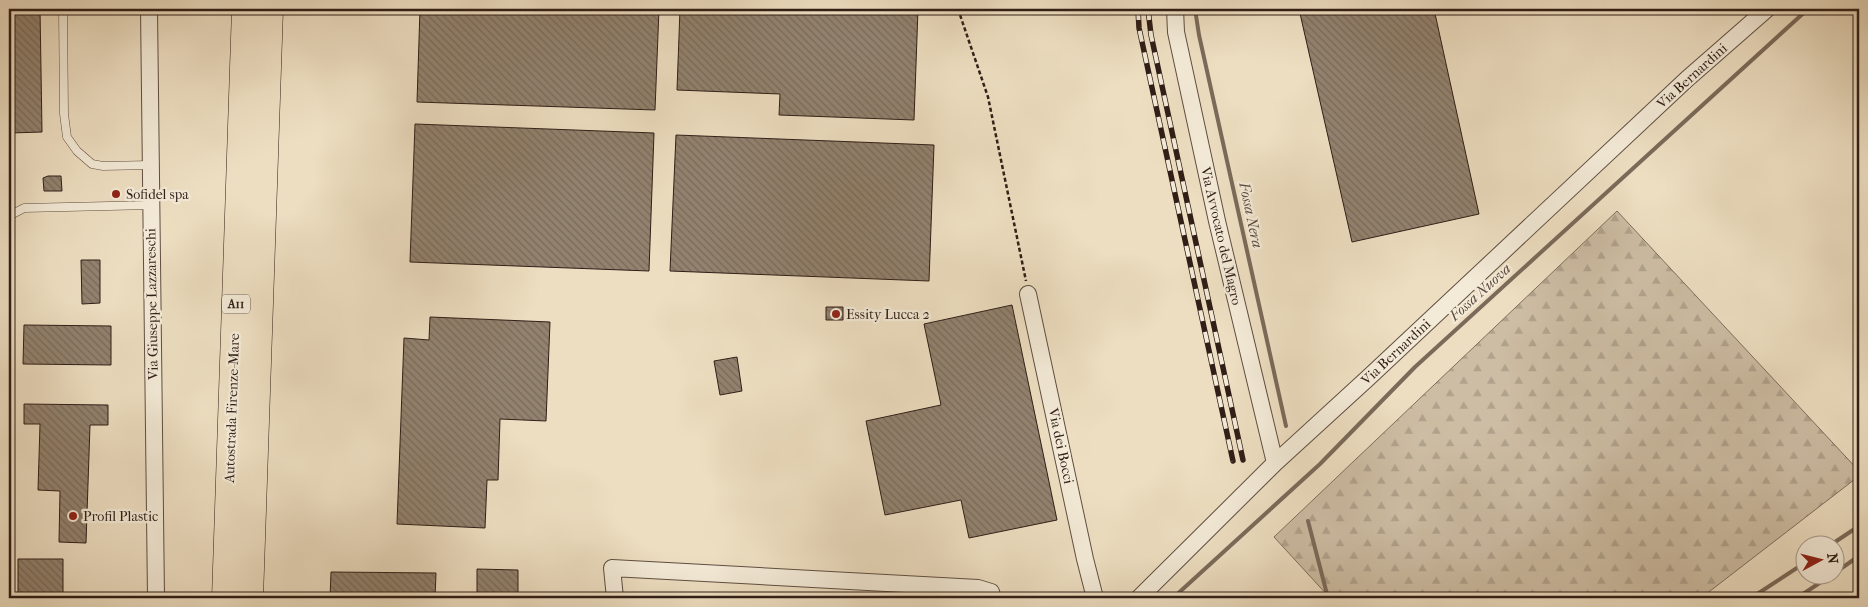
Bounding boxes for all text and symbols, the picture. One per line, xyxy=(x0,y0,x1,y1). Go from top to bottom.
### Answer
street label: Via Bernardini xyxy=(1652,40,1731,113)
street label: Via Avvocato del Magro xyxy=(1197,164,1245,307)
water label: Fossa Nera xyxy=(1235,180,1267,250)
place label: Sofidel spa xyxy=(126,186,189,203)
marker: Sofidel spa xyxy=(110,188,122,200)
street label: Via Giuseppe Lazzareschi xyxy=(142,228,162,381)
water label: Fossa Nuova xyxy=(1445,260,1515,325)
road number: A11 xyxy=(222,294,250,314)
place label: Essity Lucca 2 xyxy=(846,306,930,323)
marker: Essity Lucca 2 xyxy=(830,308,842,320)
street label: Via Bernardini xyxy=(1357,315,1434,389)
street label: Autostrada Firenze-Mare xyxy=(221,333,243,484)
street label: Via dei Bocci xyxy=(1044,406,1077,485)
place label: Profil Plastic xyxy=(83,508,158,525)
marker: Profil Plastic xyxy=(67,510,79,522)
north arrow xyxy=(1796,534,1846,584)
text: N xyxy=(1823,552,1842,565)

